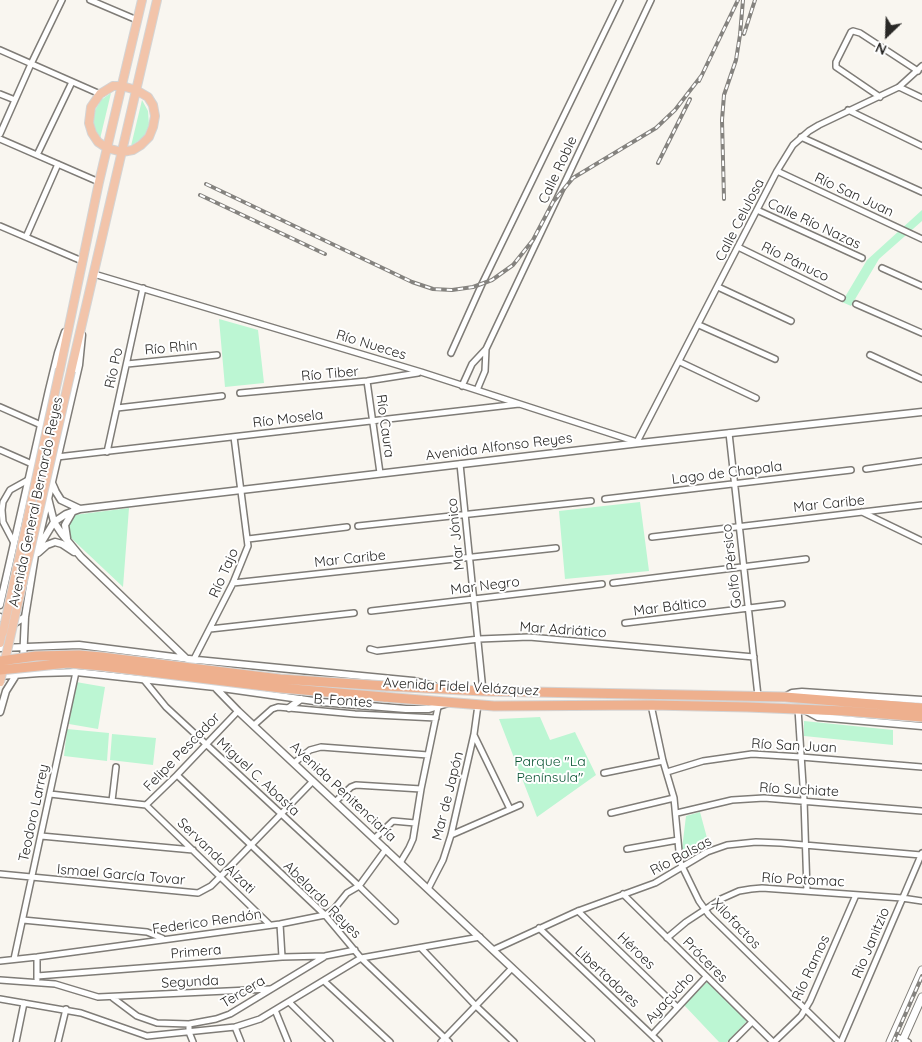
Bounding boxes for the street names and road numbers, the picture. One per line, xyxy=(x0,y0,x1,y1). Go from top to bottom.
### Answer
street label: Calle Roble xyxy=(535,133,581,207)
street label: Río San Juan xyxy=(812,169,896,221)
street label: Calle Celulosa xyxy=(712,176,768,264)
street label: Calle Río Nazas xyxy=(765,195,863,253)
street label: Río Pánuco xyxy=(758,238,832,286)
street label: Río Nueces xyxy=(334,326,408,364)
street label: Río Rhin xyxy=(144,337,198,359)
street label: Río Po xyxy=(101,346,127,390)
street label: Río Tiber xyxy=(300,363,360,385)
street label: Río Caura xyxy=(372,393,398,459)
street label: Avenida General Bernardo Reyes xyxy=(5,395,67,609)
street label: Río Mosela xyxy=(252,406,324,432)
street label: Avenida Alfonso Reyes xyxy=(425,430,573,464)
street label: Lago de Chapala xyxy=(671,458,783,488)
street label: Mar Caribe xyxy=(792,492,866,516)
street label: Mar Jónico xyxy=(444,497,468,571)
street label: Golfo Pérsico xyxy=(718,523,746,609)
street label: Río Tajo xyxy=(206,546,242,600)
street label: Mar Caribe xyxy=(313,547,387,571)
street label: Mar Negro xyxy=(449,573,521,599)
street label: Mar Báltico xyxy=(633,594,707,620)
street label: Mar Adriático xyxy=(519,619,607,641)
street label: Avenida Fidel Velázquez xyxy=(382,675,540,699)
street label: B. Fontes xyxy=(313,691,373,711)
street label: Felipe Pescador xyxy=(140,709,224,795)
street label: Miguel C. Abasta xyxy=(213,734,303,820)
street label: Río San Juan xyxy=(751,735,837,757)
street label: Avenida Penitenciaría xyxy=(286,738,400,846)
street label: Mar de Japón xyxy=(429,750,467,842)
street label: Teodoro Larrey xyxy=(15,763,53,863)
street label: Río Suchiate xyxy=(759,780,839,800)
street label: Servando Alzati xyxy=(174,815,258,897)
street label: Río Balsas xyxy=(647,833,715,879)
street label: Abelardo Reyes xyxy=(280,858,364,942)
street label: Ismael García Tovar xyxy=(56,861,186,889)
street label: Río Potomac xyxy=(761,869,845,891)
street label: Xilofactos xyxy=(708,895,764,953)
street label: Rio Janitzio xyxy=(849,905,893,981)
street label: Federico Rendón xyxy=(151,906,263,938)
street label: Héroes xyxy=(614,929,658,973)
street label: Río Ramos xyxy=(789,933,833,1003)
street label: Próceres xyxy=(679,934,731,986)
street label: Primera xyxy=(170,941,222,963)
street label: Libertadores xyxy=(571,943,643,1011)
street label: Ayacucho xyxy=(642,969,698,1027)
street label: Segunda xyxy=(161,972,219,992)
street label: Tercera xyxy=(218,972,268,1012)

